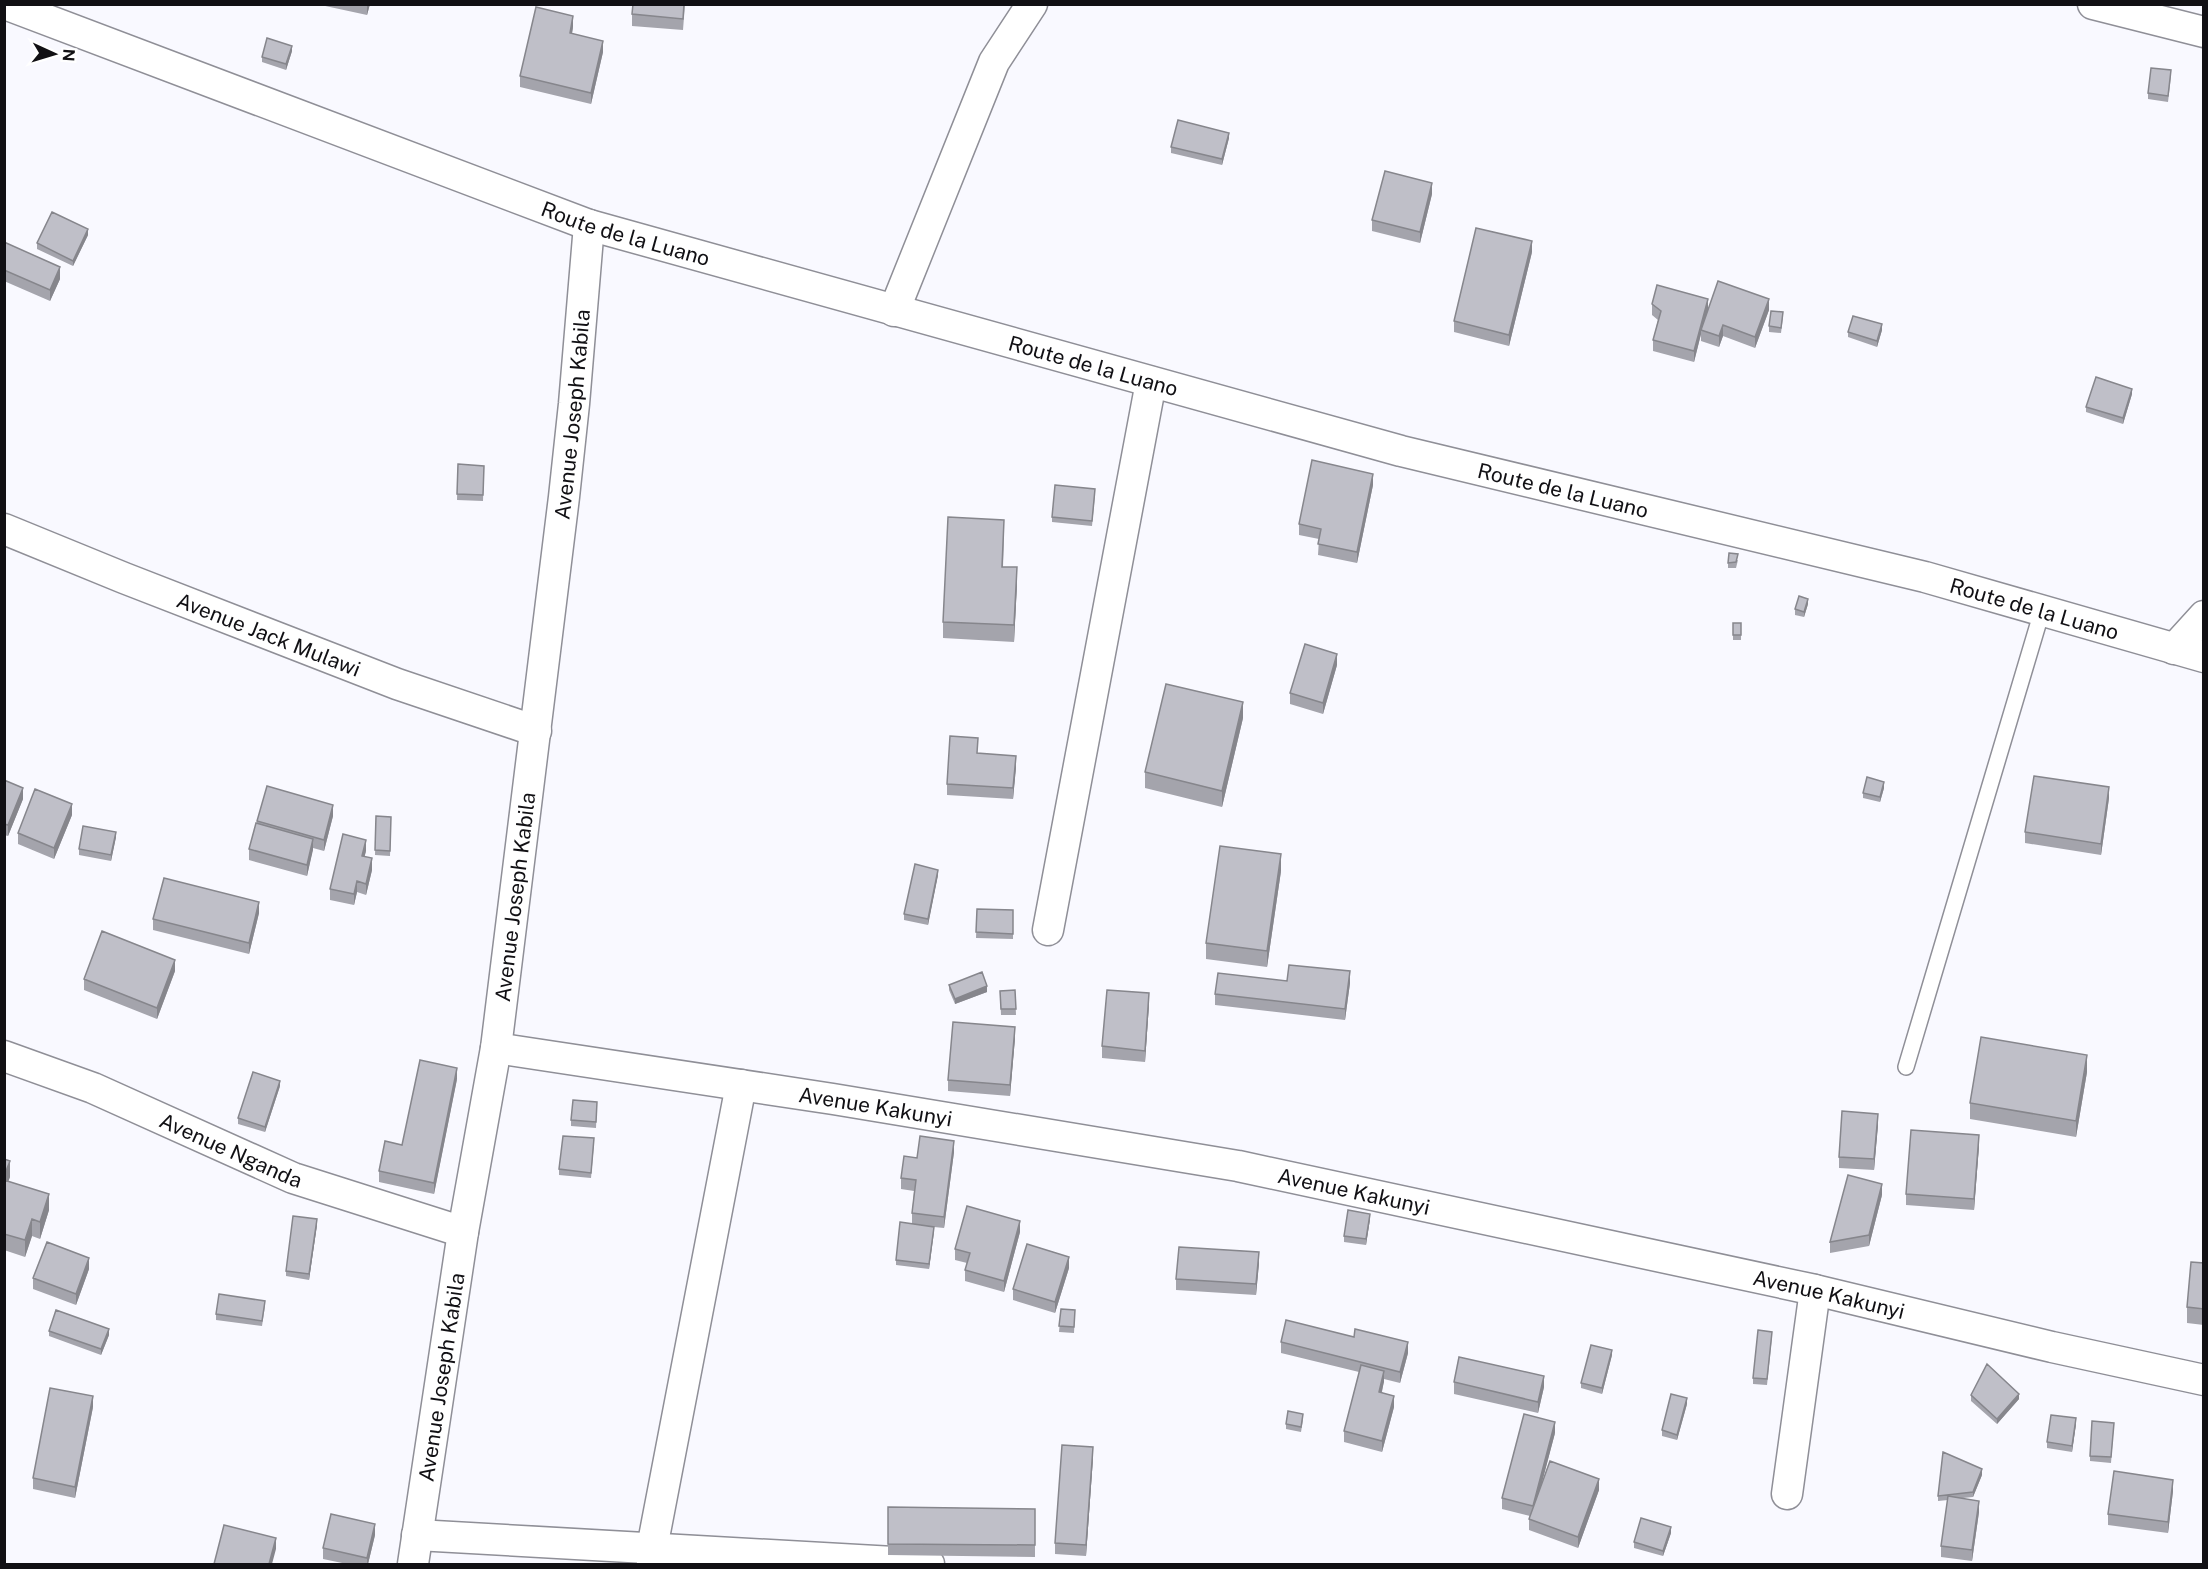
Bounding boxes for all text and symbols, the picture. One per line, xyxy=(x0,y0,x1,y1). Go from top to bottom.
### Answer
north arrow xyxy=(24,24,84,84)
text: N xyxy=(59,48,78,62)
street label: Route de la Luano xyxy=(538,196,713,271)
street label: Avenue Joseph Kabila xyxy=(549,308,594,521)
street label: Route de la Luano xyxy=(1006,330,1181,401)
street label: Route de la Luano xyxy=(1475,457,1651,523)
street label: Route de la Luano xyxy=(1947,572,2122,644)
street label: Avenue Jack Mulawi xyxy=(173,587,364,681)
street label: Avenue Joseph Kabila xyxy=(489,791,540,1003)
street label: Avenue Kakunyi xyxy=(797,1081,954,1131)
street label: Avenue Nganda xyxy=(156,1107,305,1193)
street label: Avenue Kakunyi xyxy=(1276,1162,1432,1219)
street label: Avenue Kakunyi xyxy=(1751,1265,1907,1324)
street label: Avenue Joseph Kabila xyxy=(413,1271,469,1483)

